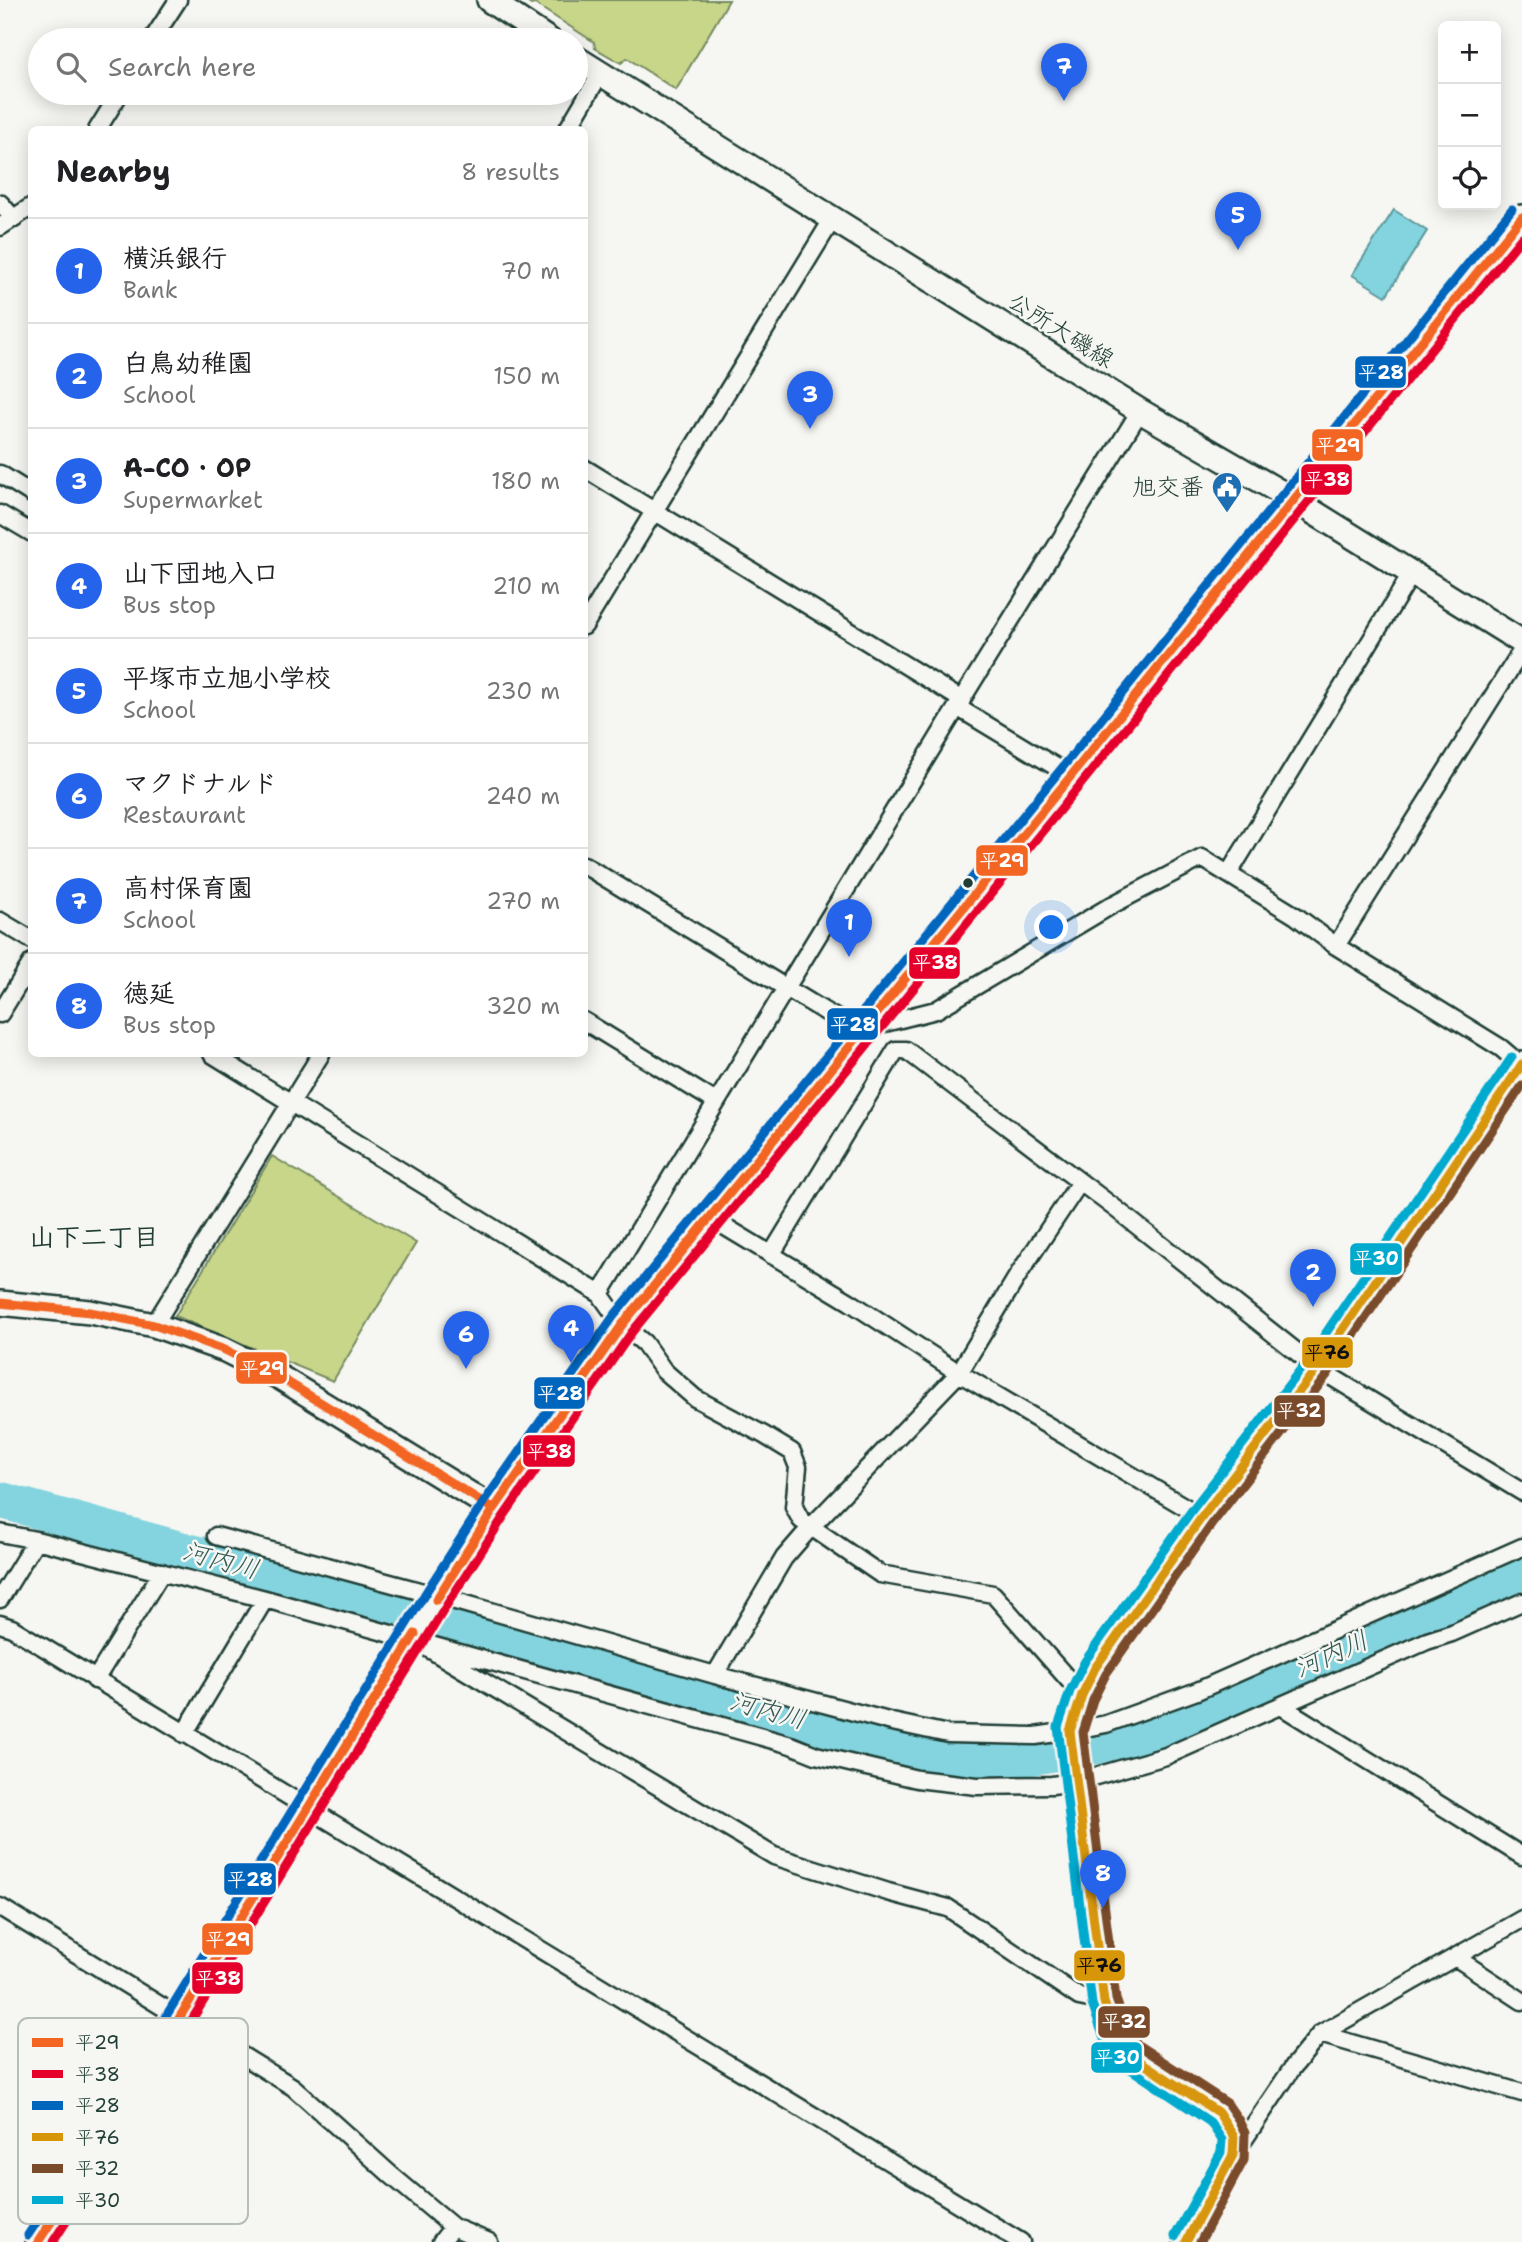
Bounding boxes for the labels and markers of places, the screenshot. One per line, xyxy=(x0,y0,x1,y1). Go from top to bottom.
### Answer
pin: 7 xyxy=(1041,43,1087,101)
pin: 5 xyxy=(1215,192,1261,250)
pin: 3 xyxy=(787,371,833,429)
public building icon: 旭交番 xyxy=(1210,470,1244,514)
place label: 旭交番 xyxy=(1132,471,1204,503)
unlabelled marker xyxy=(961,876,975,890)
pin: 1 xyxy=(826,899,872,957)
pin: 2 xyxy=(1290,1249,1336,1307)
pin: 4 xyxy=(548,1305,594,1363)
pin: 6 xyxy=(443,1311,489,1369)
pin: 8 xyxy=(1080,1850,1126,1908)

